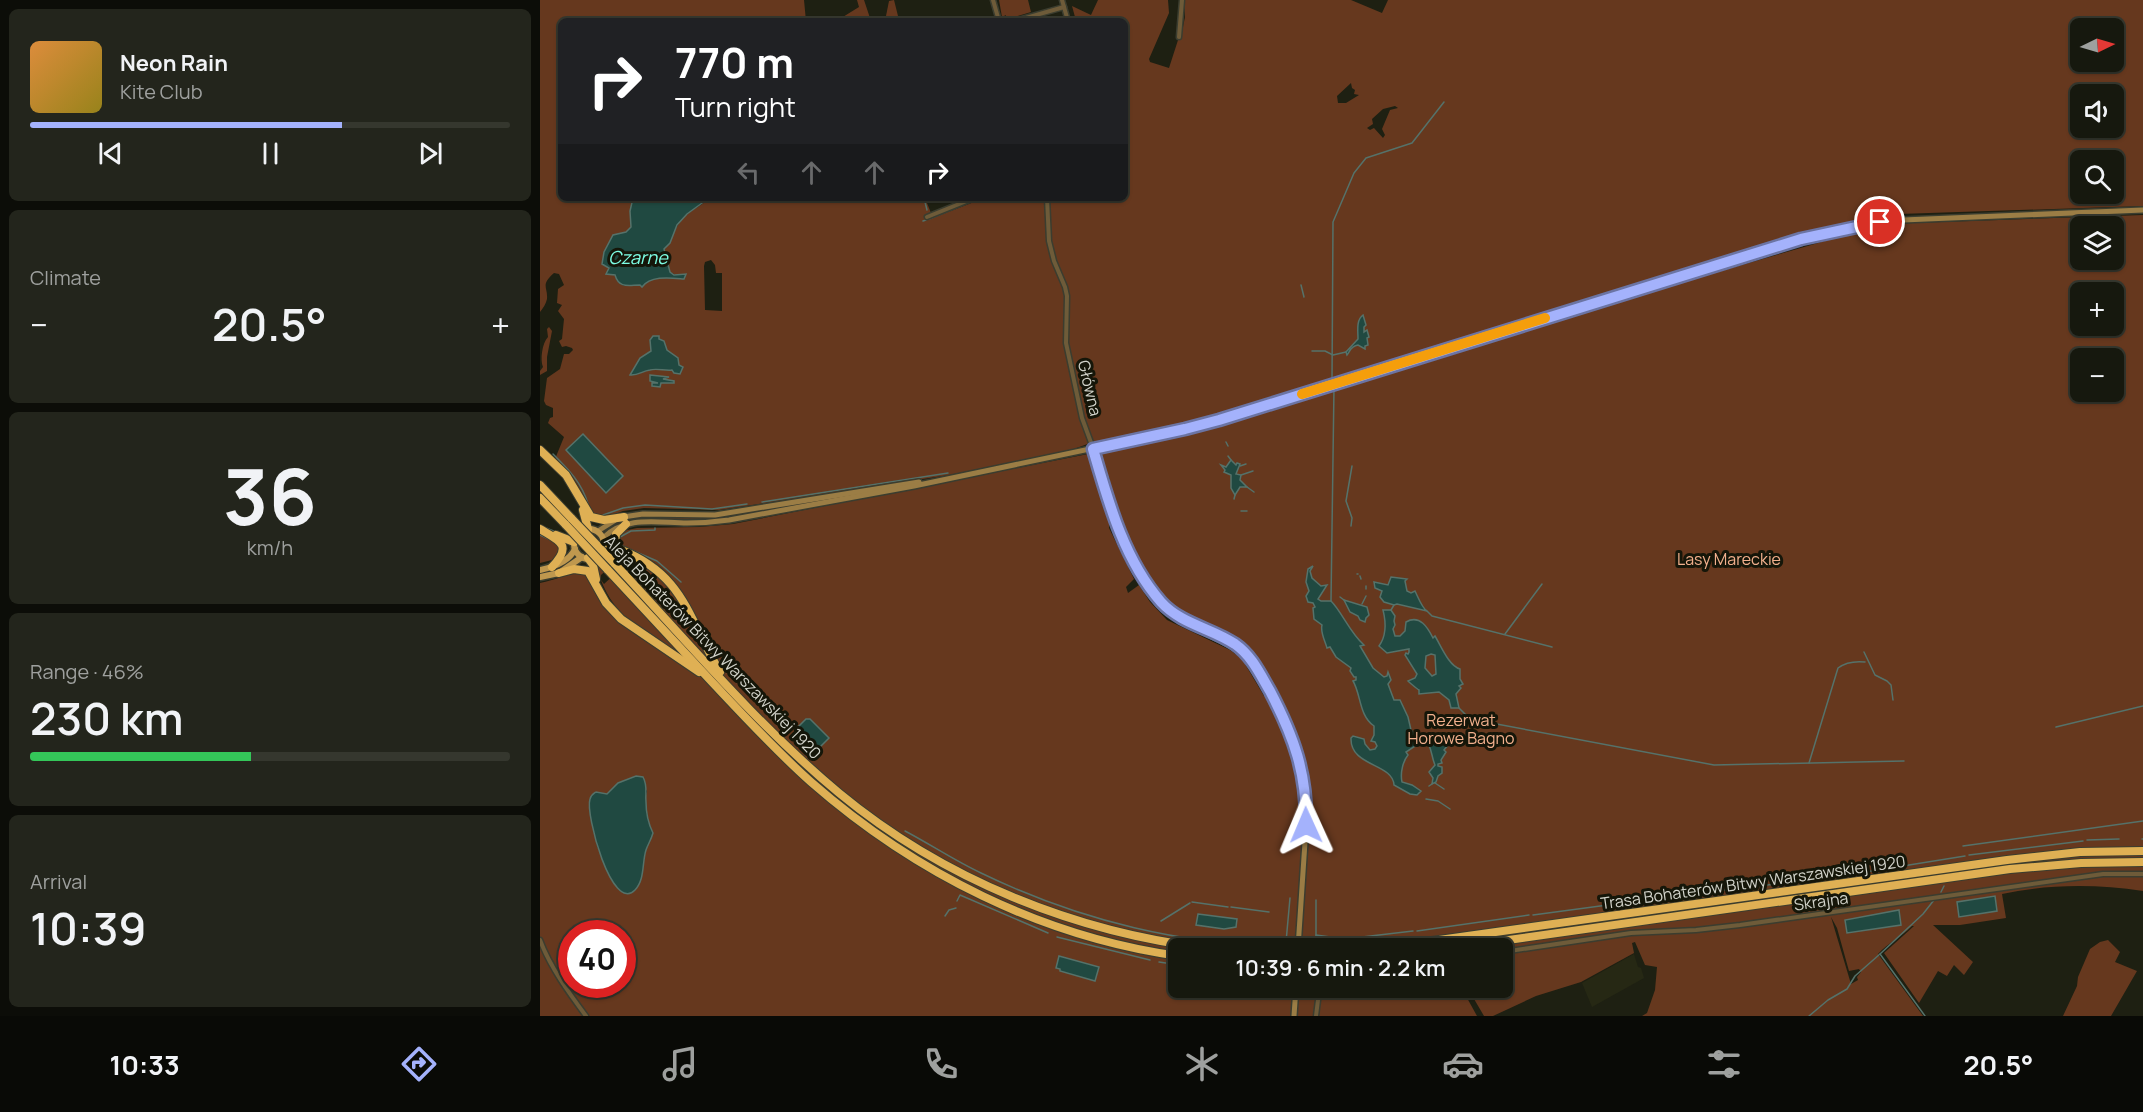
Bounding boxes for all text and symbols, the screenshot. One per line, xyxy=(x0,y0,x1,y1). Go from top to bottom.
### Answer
north arrow xyxy=(2070,18,2124,72)
map controls xyxy=(2070,18,2124,402)
text: 770 m xyxy=(675,33,794,91)
icon: right xyxy=(576,42,654,120)
text: Neon Rain xyxy=(120,48,228,78)
text: Kite Club xyxy=(120,78,203,105)
button: sound xyxy=(2070,84,2124,138)
text: Turn right xyxy=(675,88,796,125)
icon: previous xyxy=(94,137,127,170)
icon: pause xyxy=(254,137,287,170)
icon: next xyxy=(414,137,447,170)
button: search xyxy=(2070,150,2124,204)
icon: left xyxy=(732,156,765,189)
icon: ahead xyxy=(795,156,828,189)
icon: ahead xyxy=(858,156,891,189)
icon: right xyxy=(921,156,954,189)
pin xyxy=(1854,196,1905,247)
icon: arrive xyxy=(1863,205,1896,238)
button: layers xyxy=(2070,216,2124,270)
water label: Czarne xyxy=(608,245,669,269)
text: Climate xyxy=(30,264,101,291)
button: + xyxy=(2070,282,2124,336)
text: 20.5° xyxy=(212,293,327,355)
text: − xyxy=(30,302,48,347)
text: + xyxy=(491,302,510,347)
button: − xyxy=(2070,348,2124,402)
street label: Główna xyxy=(1073,358,1107,418)
text: 36 xyxy=(223,442,317,548)
street label: Aleja Bohaterów Bitwy Warszawskiej 1920 xyxy=(600,530,826,764)
text: km/h xyxy=(247,534,293,561)
park label: Lasy Mareckie xyxy=(1677,548,1781,570)
text: Range · 46% xyxy=(30,658,144,685)
text: 230 km xyxy=(30,687,183,749)
park label: Rezerwat Horowe Bagno xyxy=(1408,709,1514,749)
position arrow xyxy=(1274,793,1338,857)
street label: Trasa Bohaterów Bitwy Warszawskiej 1920 xyxy=(1599,850,1907,914)
text: Arrival xyxy=(30,868,87,895)
street label: Skrajna xyxy=(1792,886,1850,916)
text: 10:39 xyxy=(30,897,146,959)
speed limit sign: 40 xyxy=(558,920,636,998)
text: 10:39 · 6 min · 2.2 km xyxy=(1236,953,1445,983)
icon: directions xyxy=(398,1043,440,1085)
icon: music xyxy=(659,1043,701,1085)
icon: phone xyxy=(920,1043,962,1085)
icon: climate xyxy=(1181,1043,1223,1085)
icon: car xyxy=(1442,1043,1484,1085)
icon: filters xyxy=(1703,1043,1745,1085)
text: 10:33 xyxy=(109,1046,180,1083)
text: 20.5° xyxy=(1963,1046,2033,1083)

